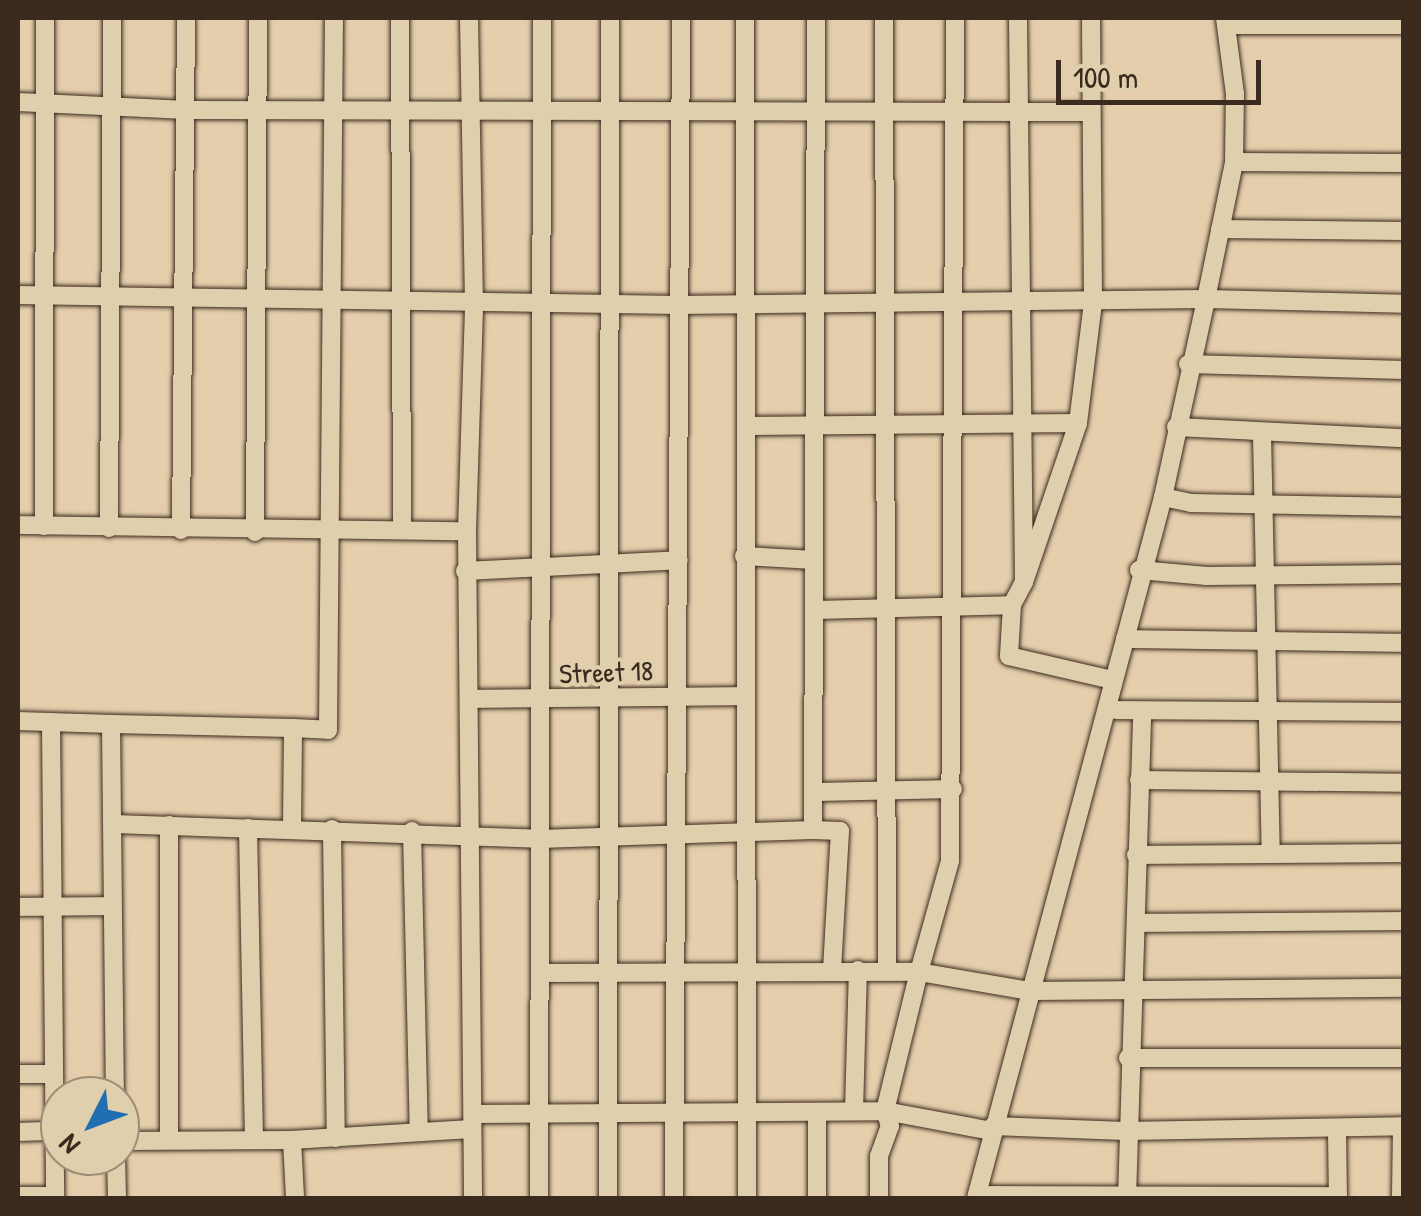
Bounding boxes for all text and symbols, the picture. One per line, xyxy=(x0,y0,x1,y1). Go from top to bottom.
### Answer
scale bar xyxy=(1061,40,1266,102)
text: 100 m xyxy=(1073,57,1138,97)
street label: Street 18 xyxy=(558,654,654,690)
north arrow xyxy=(40,1076,140,1176)
text: N xyxy=(50,1126,88,1163)

